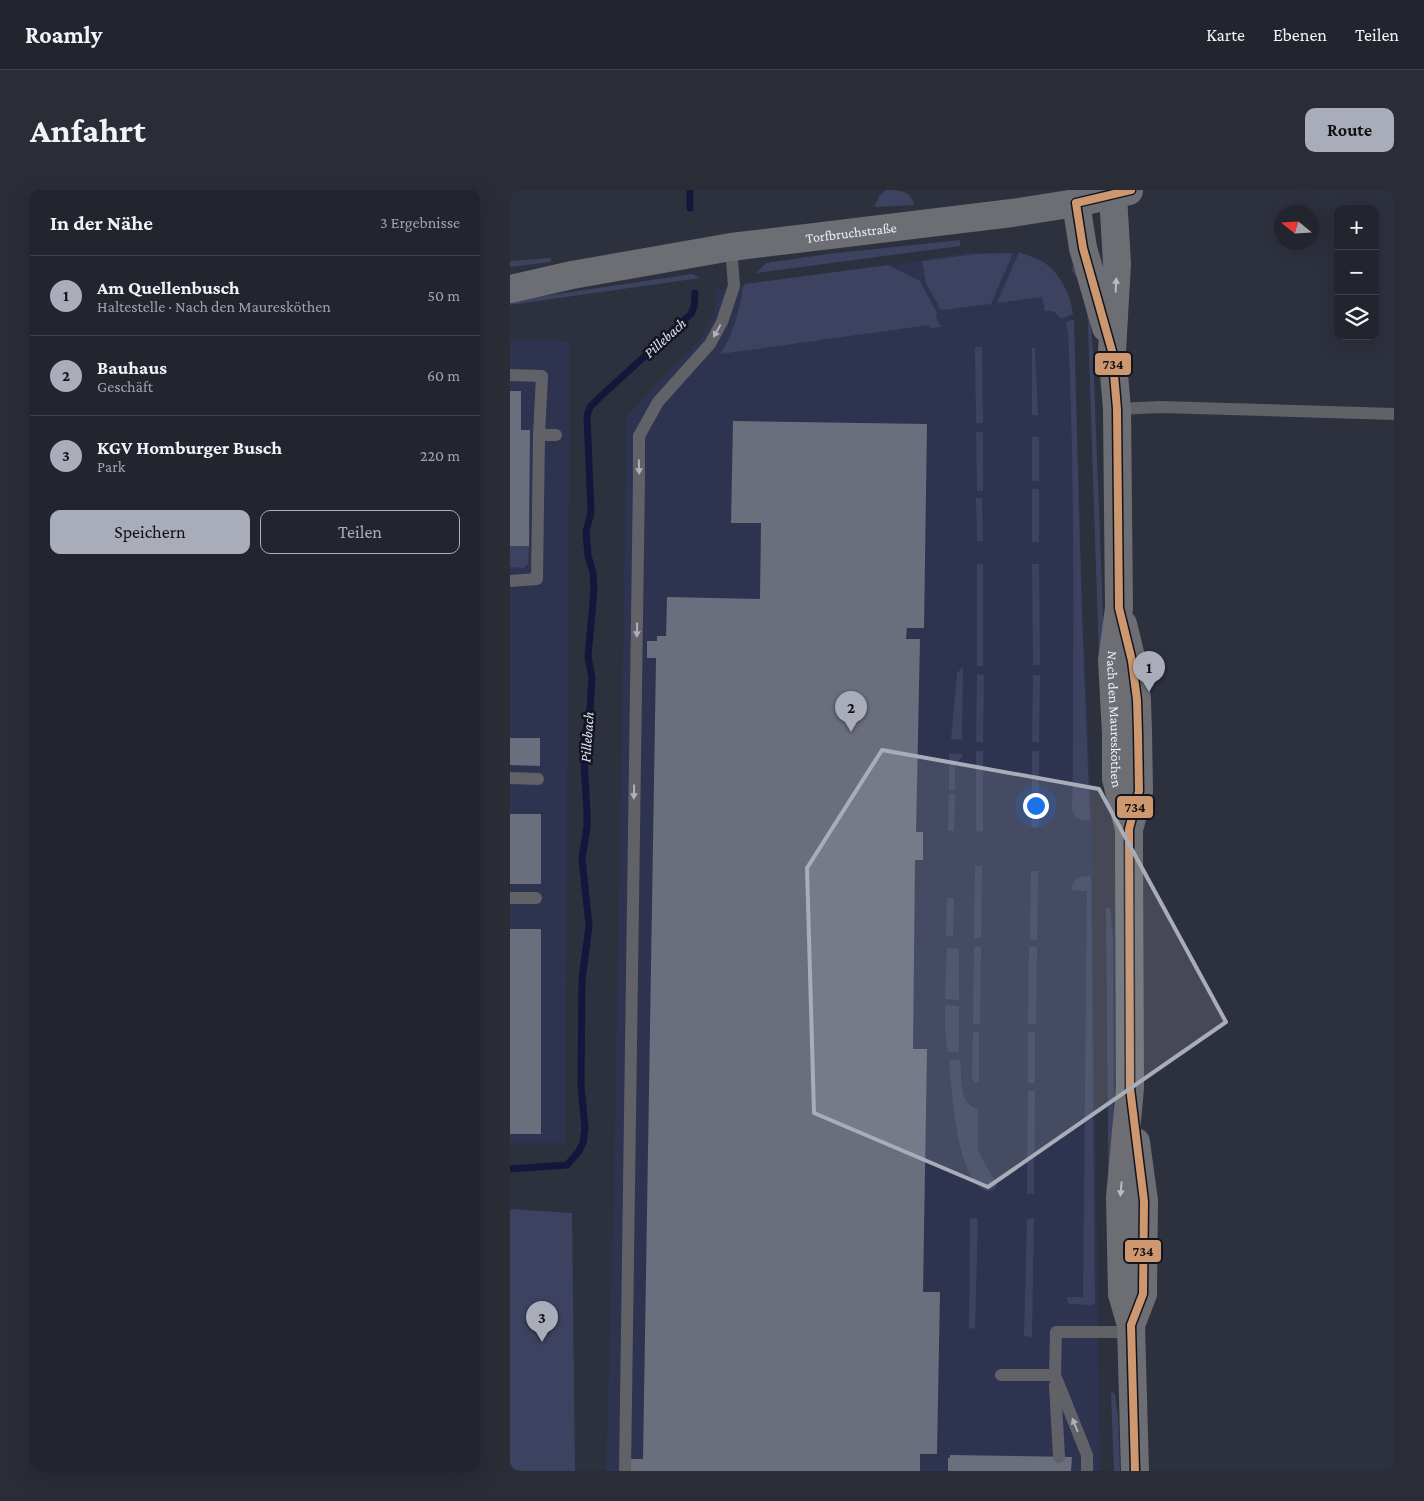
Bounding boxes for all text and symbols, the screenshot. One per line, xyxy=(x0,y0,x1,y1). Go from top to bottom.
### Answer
text: Roamly xyxy=(25,21,102,48)
text: Karte xyxy=(1206,25,1245,45)
text: Ebenen xyxy=(1273,25,1327,45)
text: Teilen xyxy=(1355,25,1399,45)
button: Route xyxy=(1305,108,1394,152)
text: Anfahrt xyxy=(30,111,146,150)
north arrow xyxy=(1274,205,1319,250)
map controls xyxy=(1334,205,1379,340)
button: + xyxy=(1334,205,1379,250)
text: In der Nähe xyxy=(50,211,153,235)
text: 3 Ergebnisse xyxy=(380,214,460,231)
street label: Torfbruchstraße xyxy=(805,219,897,246)
button: − xyxy=(1334,250,1379,295)
text: Am Quellenbusch xyxy=(97,277,240,298)
one-way arrow xyxy=(1112,277,1120,293)
text: 1 xyxy=(63,287,69,304)
text: 50 m xyxy=(428,287,460,304)
button: layers xyxy=(1334,295,1379,340)
text: Haltestelle · Nach den Mauresköthen xyxy=(97,298,331,315)
water label: Pillebach xyxy=(641,315,689,361)
one-way arrow xyxy=(713,324,721,339)
line badge: 734 xyxy=(1094,352,1132,376)
text: 734 xyxy=(1102,356,1124,372)
text: Bauhaus xyxy=(97,357,167,378)
text: 2 xyxy=(62,367,70,384)
text: 60 m xyxy=(427,367,460,384)
text: Geschäft xyxy=(97,378,153,395)
text: KGV Homburger Busch xyxy=(97,437,282,458)
text: 3 xyxy=(62,447,70,464)
text: 220 m xyxy=(420,447,460,464)
text: Park xyxy=(97,458,125,475)
one-way arrow xyxy=(635,459,643,475)
button: Speichern xyxy=(50,510,250,554)
button: Teilen xyxy=(260,510,460,554)
one-way arrow xyxy=(633,622,641,638)
street label: Nach den Mauresköthen xyxy=(1104,650,1126,789)
pin: 1 xyxy=(1133,651,1165,692)
pin: 2 xyxy=(835,691,867,732)
water label: Pillebach xyxy=(577,711,597,763)
one-way arrow xyxy=(630,784,638,800)
your location xyxy=(1023,793,1049,819)
line badge: 734 xyxy=(1116,795,1154,819)
text: 734 xyxy=(1124,799,1146,815)
one-way arrow xyxy=(1117,1181,1125,1197)
line badge: 734 xyxy=(1124,1239,1162,1263)
text: 734 xyxy=(1132,1243,1154,1259)
pin: 3 xyxy=(526,1301,558,1342)
one-way arrow xyxy=(1070,1417,1078,1432)

